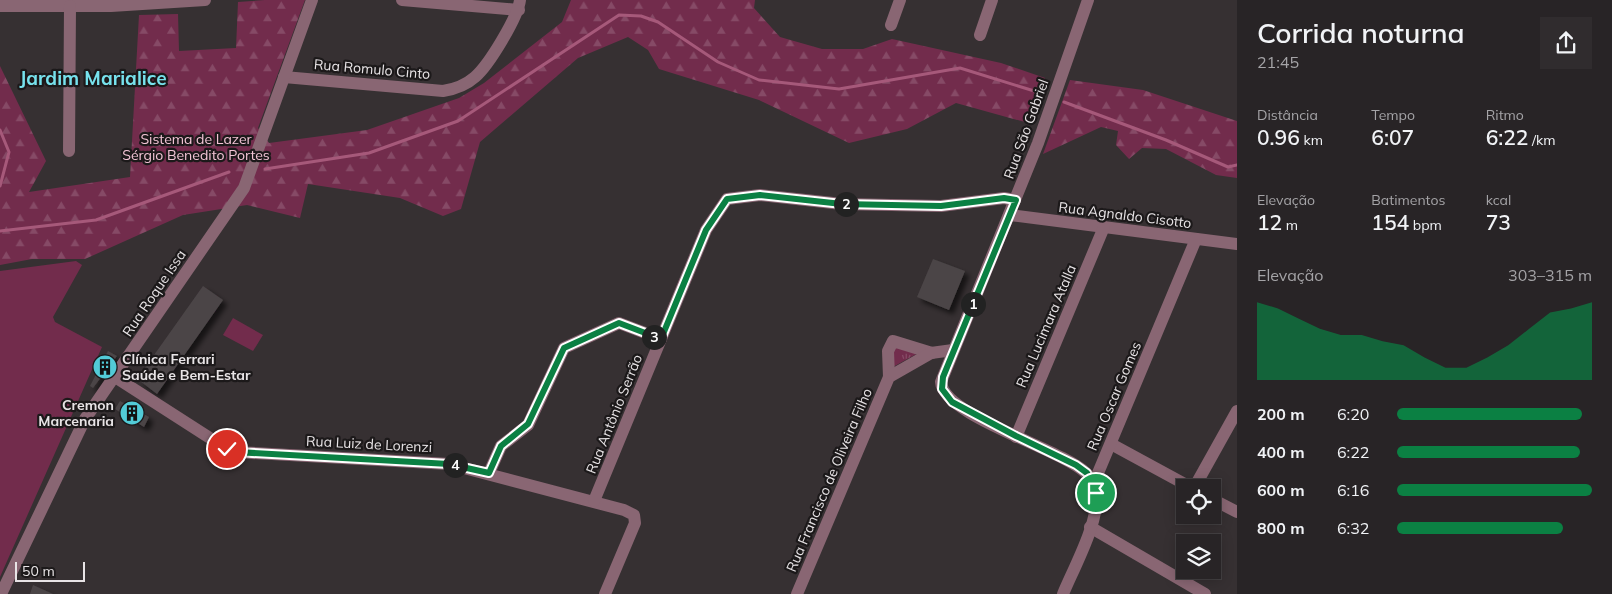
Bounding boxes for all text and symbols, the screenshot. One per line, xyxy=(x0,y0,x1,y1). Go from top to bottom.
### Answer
text: Corrida noturna xyxy=(1257,15,1465,50)
button: share xyxy=(1540,17,1592,69)
text: 21:45 xyxy=(1257,52,1299,72)
street label: Rua Romulo Cinto xyxy=(313,55,431,83)
district label: Jardim Marialice xyxy=(19,66,167,90)
street label: Rua São Gabriel xyxy=(1000,77,1052,181)
text: Distância xyxy=(1257,106,1318,124)
text: Tempo xyxy=(1371,106,1415,124)
text: Ritmo xyxy=(1486,106,1524,124)
text: 0.96 xyxy=(1257,124,1300,150)
text: 6:07 xyxy=(1371,124,1414,150)
text: 6:22 xyxy=(1486,124,1528,150)
park label: Sistema de Lazer Sérgio Benedito Portes xyxy=(122,130,270,164)
text: km xyxy=(1300,131,1323,149)
text: /km xyxy=(1528,131,1556,149)
text: Elevação xyxy=(1257,191,1315,209)
text: Batimentos xyxy=(1371,191,1445,209)
text: kcal xyxy=(1486,191,1511,209)
pin: 2 xyxy=(834,192,858,216)
text: 2 xyxy=(842,195,851,213)
street label: Rua Agnaldo Cisotto xyxy=(1058,198,1192,232)
text: 12 xyxy=(1257,209,1282,235)
text: 154 xyxy=(1371,209,1409,235)
text: 73 xyxy=(1486,209,1511,235)
text: m xyxy=(1282,216,1298,234)
text: bpm xyxy=(1409,216,1442,234)
street label: Rua Roque Issa xyxy=(118,246,190,340)
street label: Rua Lucimara Atalla xyxy=(1012,262,1080,390)
text: Elevação xyxy=(1257,265,1323,285)
text: 303–315 m xyxy=(1508,265,1592,285)
pin: 1 xyxy=(960,292,986,316)
text: 1 xyxy=(969,295,978,313)
pin: 3 xyxy=(642,324,666,350)
text: 3 xyxy=(650,328,659,346)
street label: Rua Oscar Gomes xyxy=(1083,339,1145,453)
place label: Clínica Ferrari Saúde e Bem-Estar xyxy=(122,350,251,384)
street label: Rua Antônio Serrão xyxy=(582,352,646,476)
building icon: Clínica Ferrari Saúde e Bem-Estar xyxy=(92,354,118,380)
street label: Rua Francisco de Oliveira Filho xyxy=(782,385,876,575)
place label: Cremon Marcenaria xyxy=(38,396,114,430)
building icon: Cremon Marcenaria xyxy=(119,400,145,426)
text: 200 m xyxy=(1257,404,1305,424)
text: 6:20 xyxy=(1337,404,1369,424)
pin xyxy=(206,428,248,470)
street label: Rua Luiz de Lorenzi xyxy=(305,432,433,456)
icon: check xyxy=(213,435,241,463)
text: 400 m xyxy=(1257,442,1305,462)
text: 6:22 xyxy=(1337,442,1369,462)
pin: 4 xyxy=(442,452,468,478)
text: 4 xyxy=(451,456,460,474)
pin xyxy=(1075,472,1117,514)
icon: arrive xyxy=(1082,479,1110,507)
map controls xyxy=(1176,479,1221,579)
button: locate xyxy=(1176,479,1221,524)
text: 600 m xyxy=(1257,480,1305,500)
text: 6:16 xyxy=(1337,480,1369,500)
text: 800 m xyxy=(1257,518,1305,538)
text: 6:32 xyxy=(1337,518,1369,538)
button: layers xyxy=(1176,534,1221,579)
scale bar xyxy=(15,559,85,582)
text: 50 m xyxy=(22,562,55,580)

